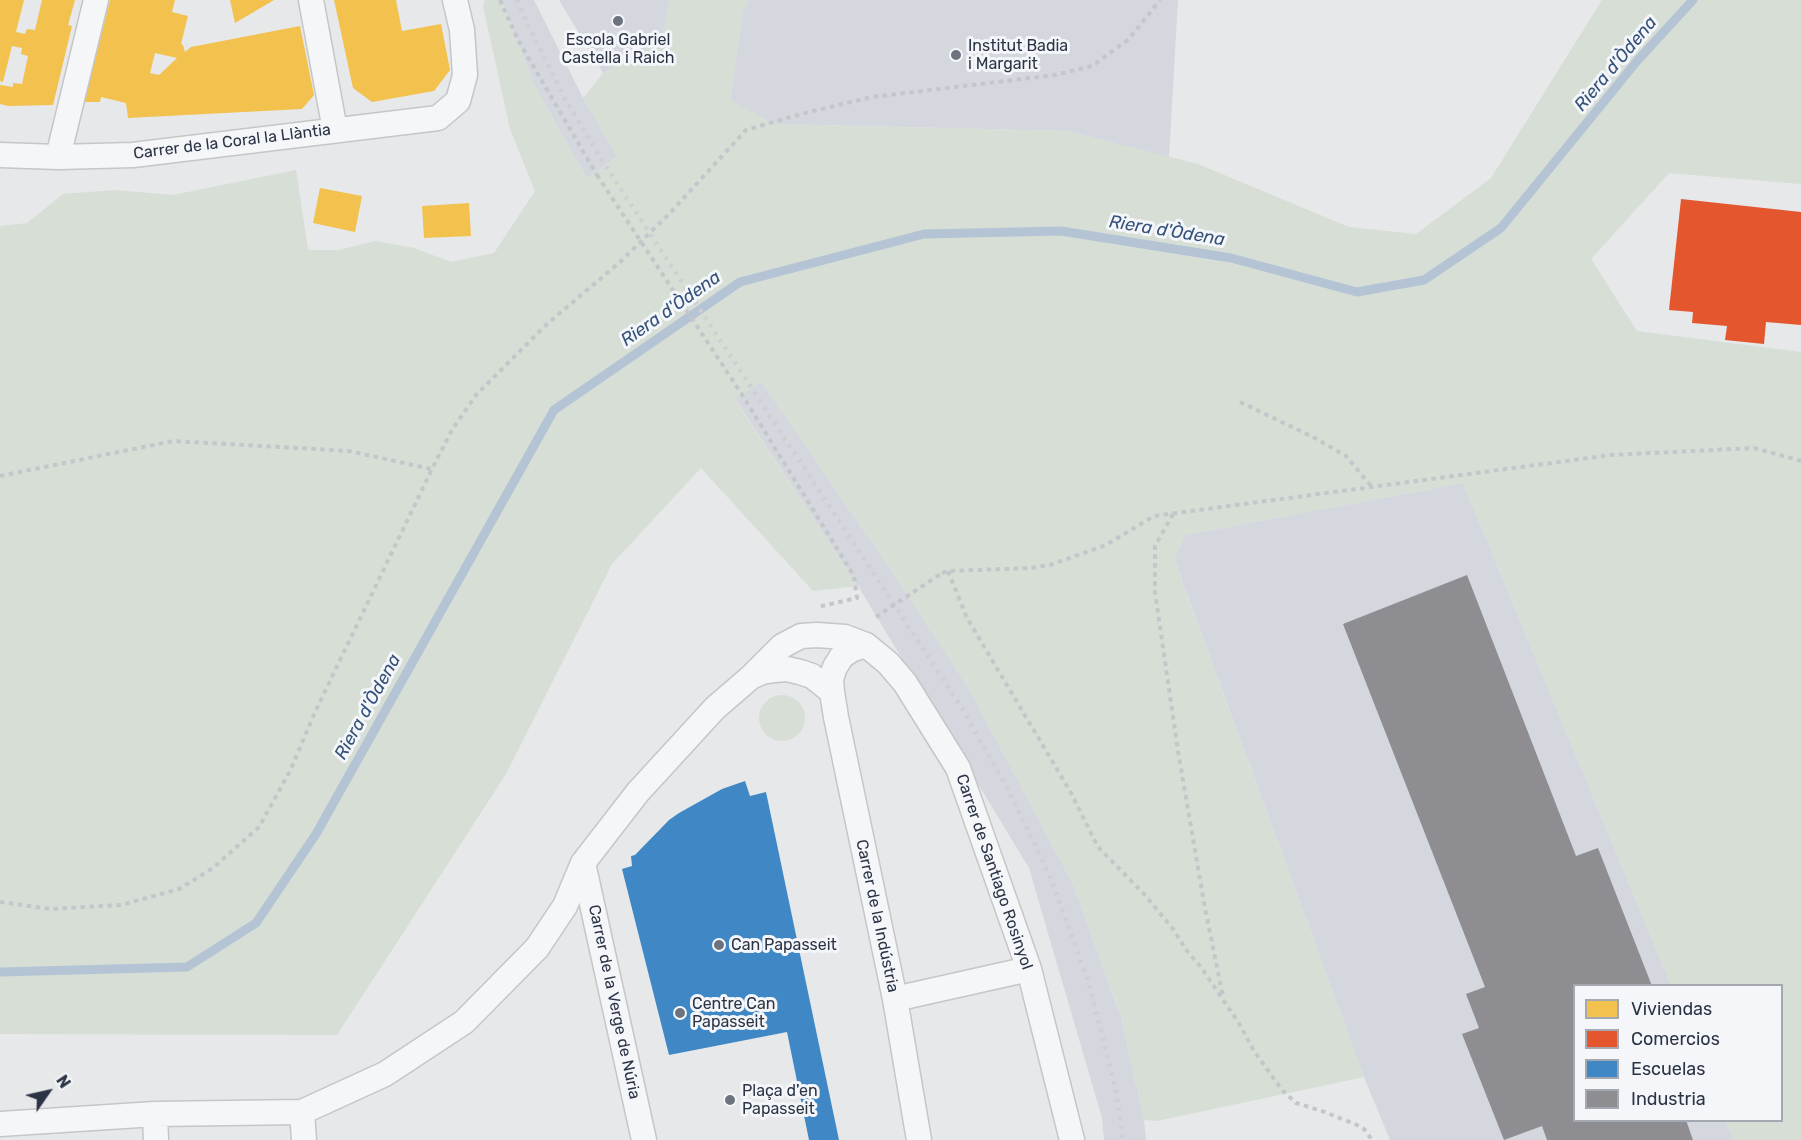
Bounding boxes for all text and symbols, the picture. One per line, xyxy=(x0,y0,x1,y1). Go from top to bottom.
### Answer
water label: Riera d'Òdena xyxy=(1570,12,1662,116)
marker: Escola Gabriel Castella i Raich xyxy=(611,14,625,28)
place label: Escola Gabriel Castella i Raich xyxy=(562,30,674,68)
place label: Institut Badia i Margarit xyxy=(968,36,1068,74)
marker: Institut Badia i Margarit xyxy=(949,48,963,62)
street label: Carrer de la Coral la Llàntia xyxy=(132,120,332,164)
water label: Riera d'Òdena xyxy=(1107,211,1227,251)
water label: Riera d'Òdena xyxy=(617,267,725,351)
water label: Riera d'Òdena xyxy=(330,651,406,763)
street label: Carrer de Santiago Rosinyol xyxy=(951,772,1037,972)
street label: Carrer de la Indústria xyxy=(851,838,903,994)
street label: Carrer de la Verge de Núria xyxy=(584,903,644,1101)
place label: Can Papasseit xyxy=(731,935,837,955)
marker: Can Papasseit xyxy=(712,938,726,952)
legend xyxy=(1573,984,1783,1122)
place label: Centre Can Papasseit xyxy=(692,994,775,1032)
text: Viviendas xyxy=(1631,998,1712,1020)
marker: Centre Can Papasseit xyxy=(673,1006,687,1020)
text: Comercios xyxy=(1631,1028,1720,1050)
text: Escuelas xyxy=(1631,1058,1705,1080)
north arrow xyxy=(18,1062,78,1122)
text: N xyxy=(52,1072,74,1092)
place label: Plaça d'en Papasseit xyxy=(742,1081,818,1119)
text: Industria xyxy=(1631,1088,1706,1110)
marker: Plaça d'en Papasseit xyxy=(723,1093,737,1107)

